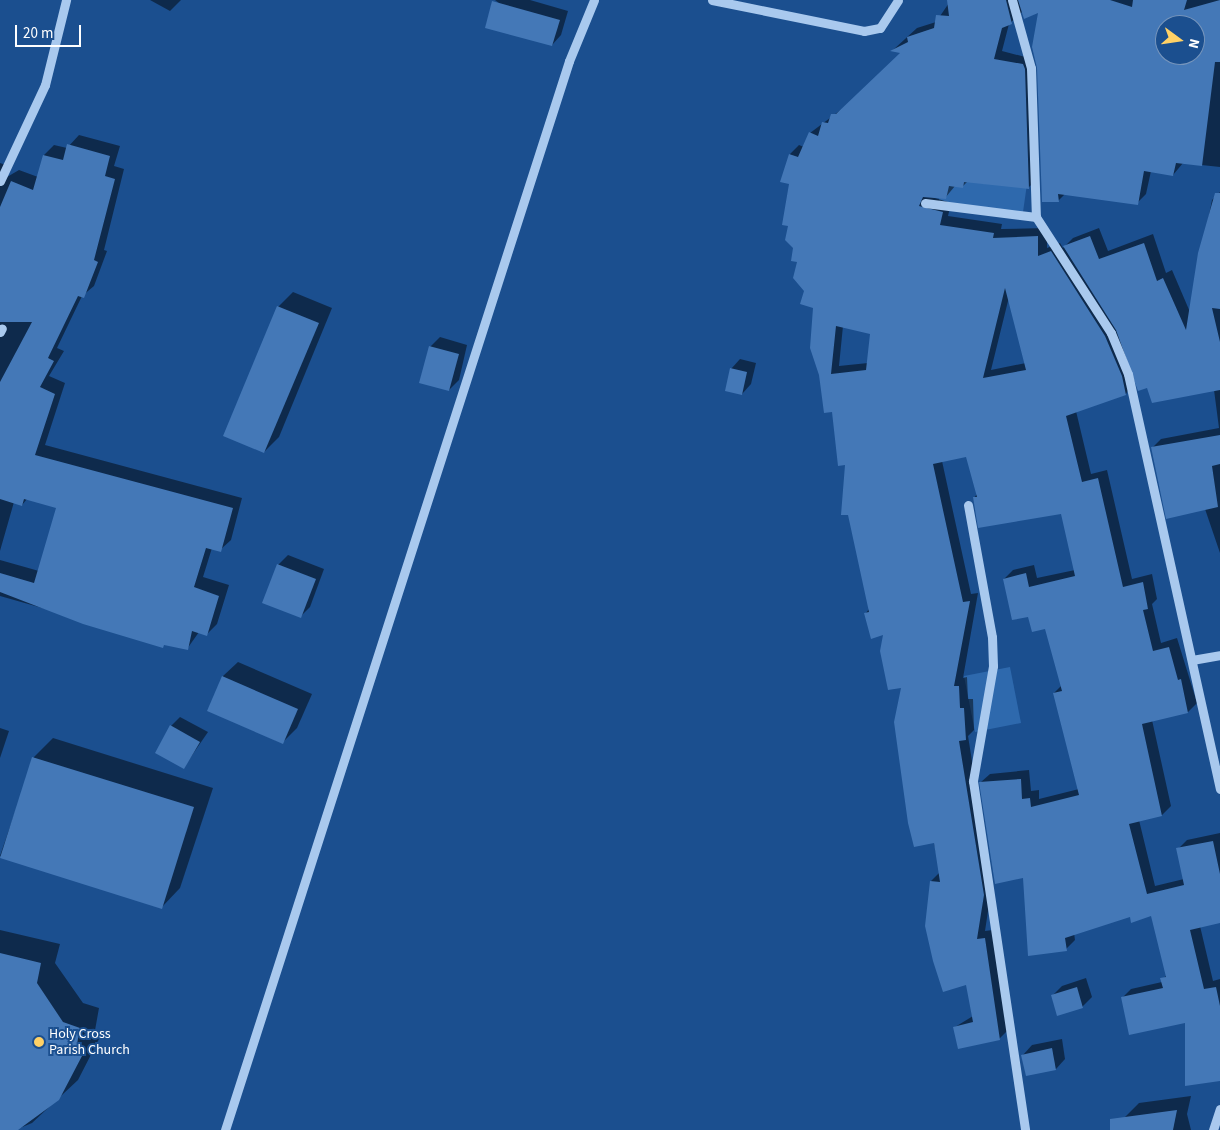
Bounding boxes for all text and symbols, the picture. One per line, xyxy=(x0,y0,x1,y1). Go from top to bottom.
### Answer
scale bar xyxy=(18,15,84,47)
north arrow xyxy=(1155,15,1205,65)
text: 20 m xyxy=(23,23,53,44)
text: N xyxy=(1183,36,1204,50)
place label: Holy Cross Parish Church xyxy=(49,1026,130,1058)
marker: Holy Cross Parish Church xyxy=(33,1036,45,1048)

